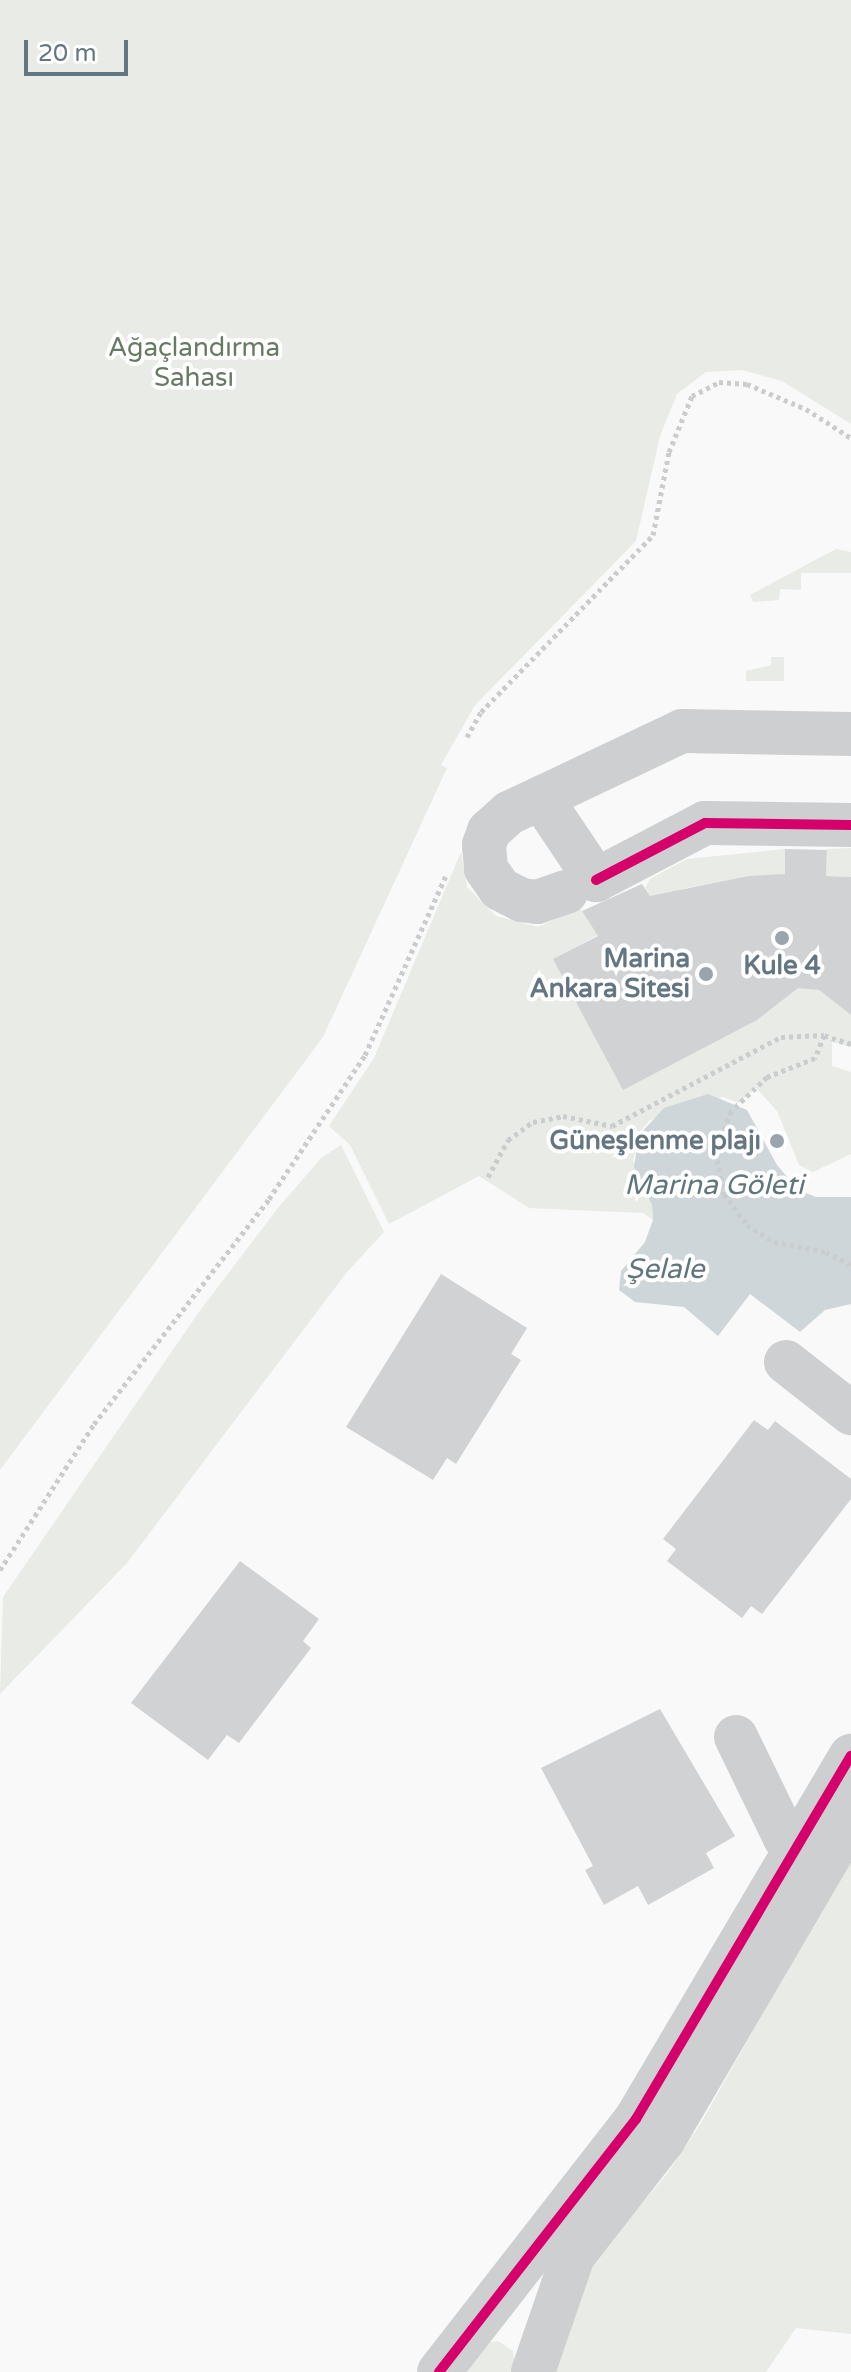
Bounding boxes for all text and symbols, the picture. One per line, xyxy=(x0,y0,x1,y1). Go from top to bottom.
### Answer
scale bar xyxy=(28,24,132,74)
text: 20 m xyxy=(38,39,96,68)
park label: Ağaçlandırma Sahası xyxy=(108,332,280,394)
marker: Kule 4 xyxy=(773,929,791,947)
place label: Marina Ankara Sitesi xyxy=(529,943,690,1004)
place label: Kule 4 xyxy=(743,950,821,982)
marker: Marina Ankara Sitesi xyxy=(697,965,715,983)
place label: Güneşlenme plajı xyxy=(550,1125,761,1157)
marker: Güneşlenme plajı xyxy=(768,1132,786,1150)
water label: Marina Göleti xyxy=(624,1168,804,1202)
water label: Şelale xyxy=(626,1252,704,1286)

